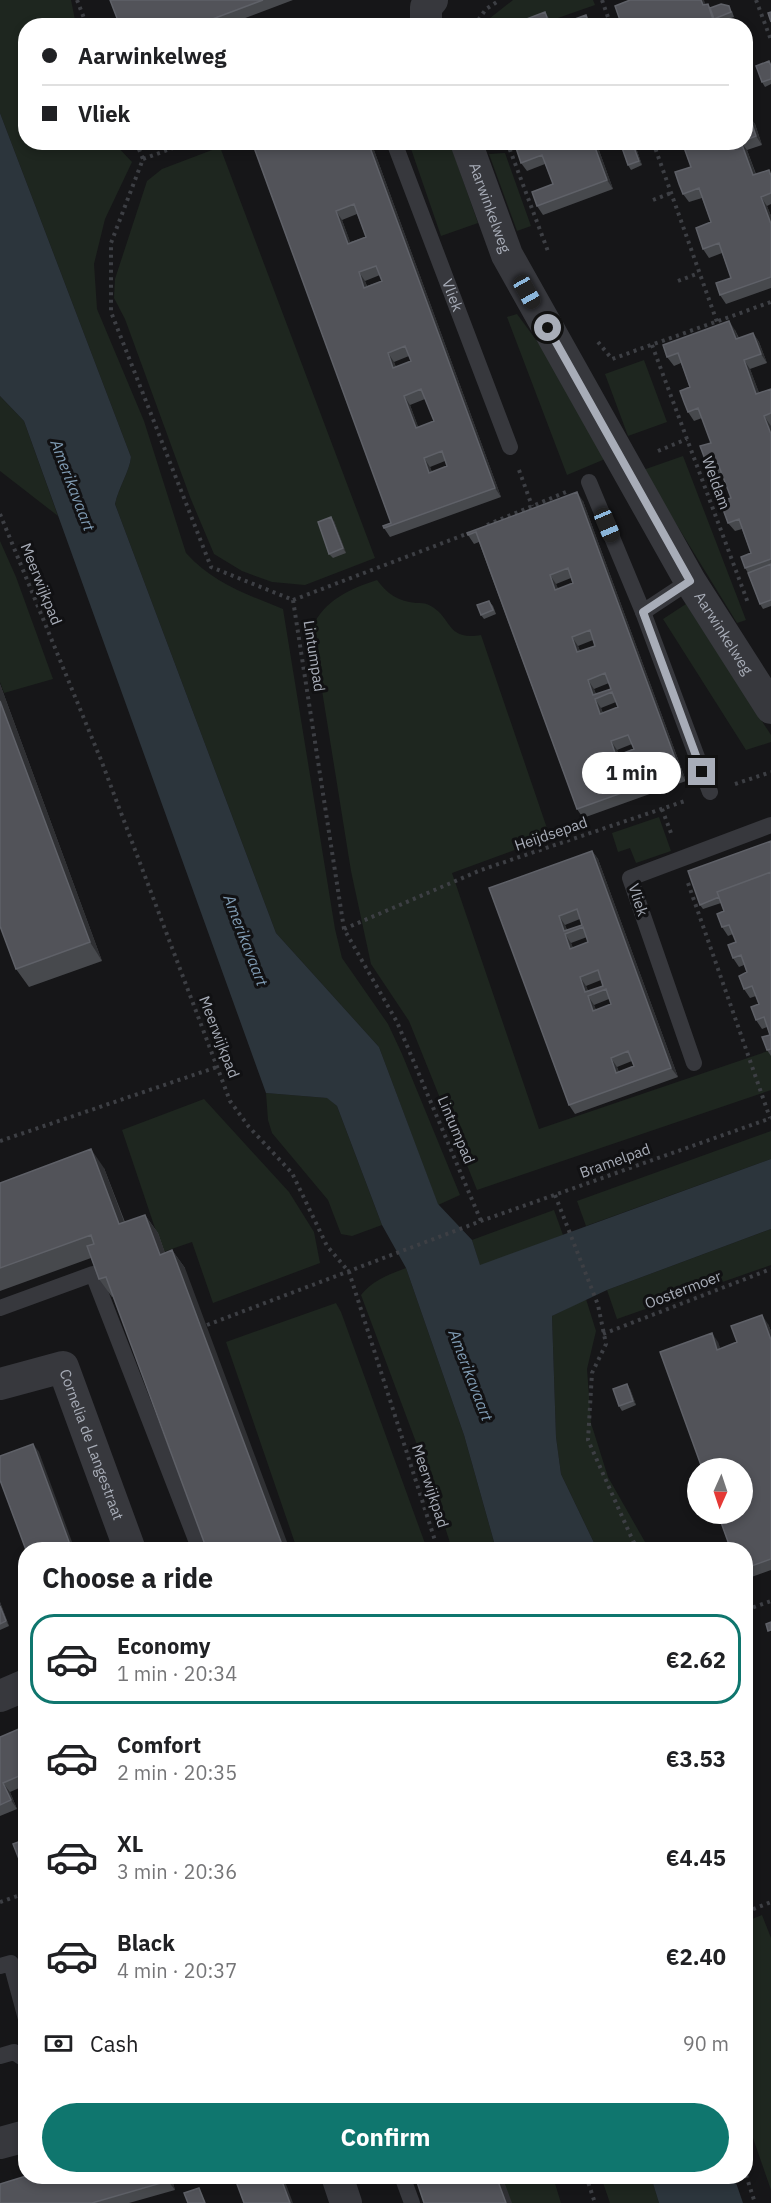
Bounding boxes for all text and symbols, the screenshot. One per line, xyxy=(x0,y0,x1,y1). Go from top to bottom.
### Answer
text: Aarwinkelweg xyxy=(78,41,226,70)
text: Vliek xyxy=(78,99,130,128)
street label: Aarwinkelweg xyxy=(465,160,515,255)
car xyxy=(510,272,544,312)
street label: Vliek xyxy=(438,276,468,314)
route start xyxy=(534,314,561,341)
water label: Amerikavaart xyxy=(46,436,100,534)
street label: Weldam xyxy=(698,454,735,512)
car xyxy=(592,505,622,545)
street label: Meerwijkpad xyxy=(16,540,66,628)
street label: Aarwinkelweg xyxy=(690,588,757,678)
street label: Lintumpad xyxy=(299,619,330,693)
callout: 1 min xyxy=(582,751,681,793)
route end xyxy=(688,758,715,785)
text: 1 min xyxy=(605,759,658,786)
street label: Heijdsepad xyxy=(512,812,590,855)
street label: Vliek xyxy=(624,881,653,919)
water label: Amerikavaart xyxy=(219,891,273,989)
street label: Meerwijkpad xyxy=(195,993,244,1081)
street label: Lintumpad xyxy=(434,1093,479,1167)
street label: Bramelpad xyxy=(577,1139,653,1182)
street label: Oostermoer xyxy=(642,1266,724,1313)
water label: Amerikavaart xyxy=(444,1326,498,1424)
street label: Cornelia de Langestraat xyxy=(56,1366,128,1523)
street label: Meerwijkpad xyxy=(408,1442,453,1530)
north arrow xyxy=(687,1458,753,1524)
map controls xyxy=(687,1458,753,1524)
text: Choose a ride xyxy=(42,1560,213,1595)
text: Economy xyxy=(117,1631,211,1660)
icon: car xyxy=(45,1632,99,1686)
text: €2.62 xyxy=(666,1645,726,1674)
text: 1 min · 20:34 xyxy=(117,1660,237,1687)
text: Comfort xyxy=(117,1730,201,1759)
icon: car xyxy=(45,1731,99,1785)
text: €3.53 xyxy=(666,1744,726,1773)
text: 2 min · 20:35 xyxy=(117,1759,237,1786)
text: XL xyxy=(117,1829,143,1858)
icon: car xyxy=(45,1830,99,1884)
text: €4.45 xyxy=(666,1843,726,1872)
text: 3 min · 20:36 xyxy=(117,1858,237,1885)
text: Black xyxy=(117,1928,175,1957)
icon: car xyxy=(45,1929,99,1983)
text: €2.40 xyxy=(666,1942,726,1971)
text: 4 min · 20:37 xyxy=(117,1957,237,1984)
icon: cash xyxy=(42,2027,75,2060)
text: Cash xyxy=(90,2029,139,2058)
text: 90 m xyxy=(683,2030,729,2057)
button: Confirm xyxy=(42,2103,729,2172)

